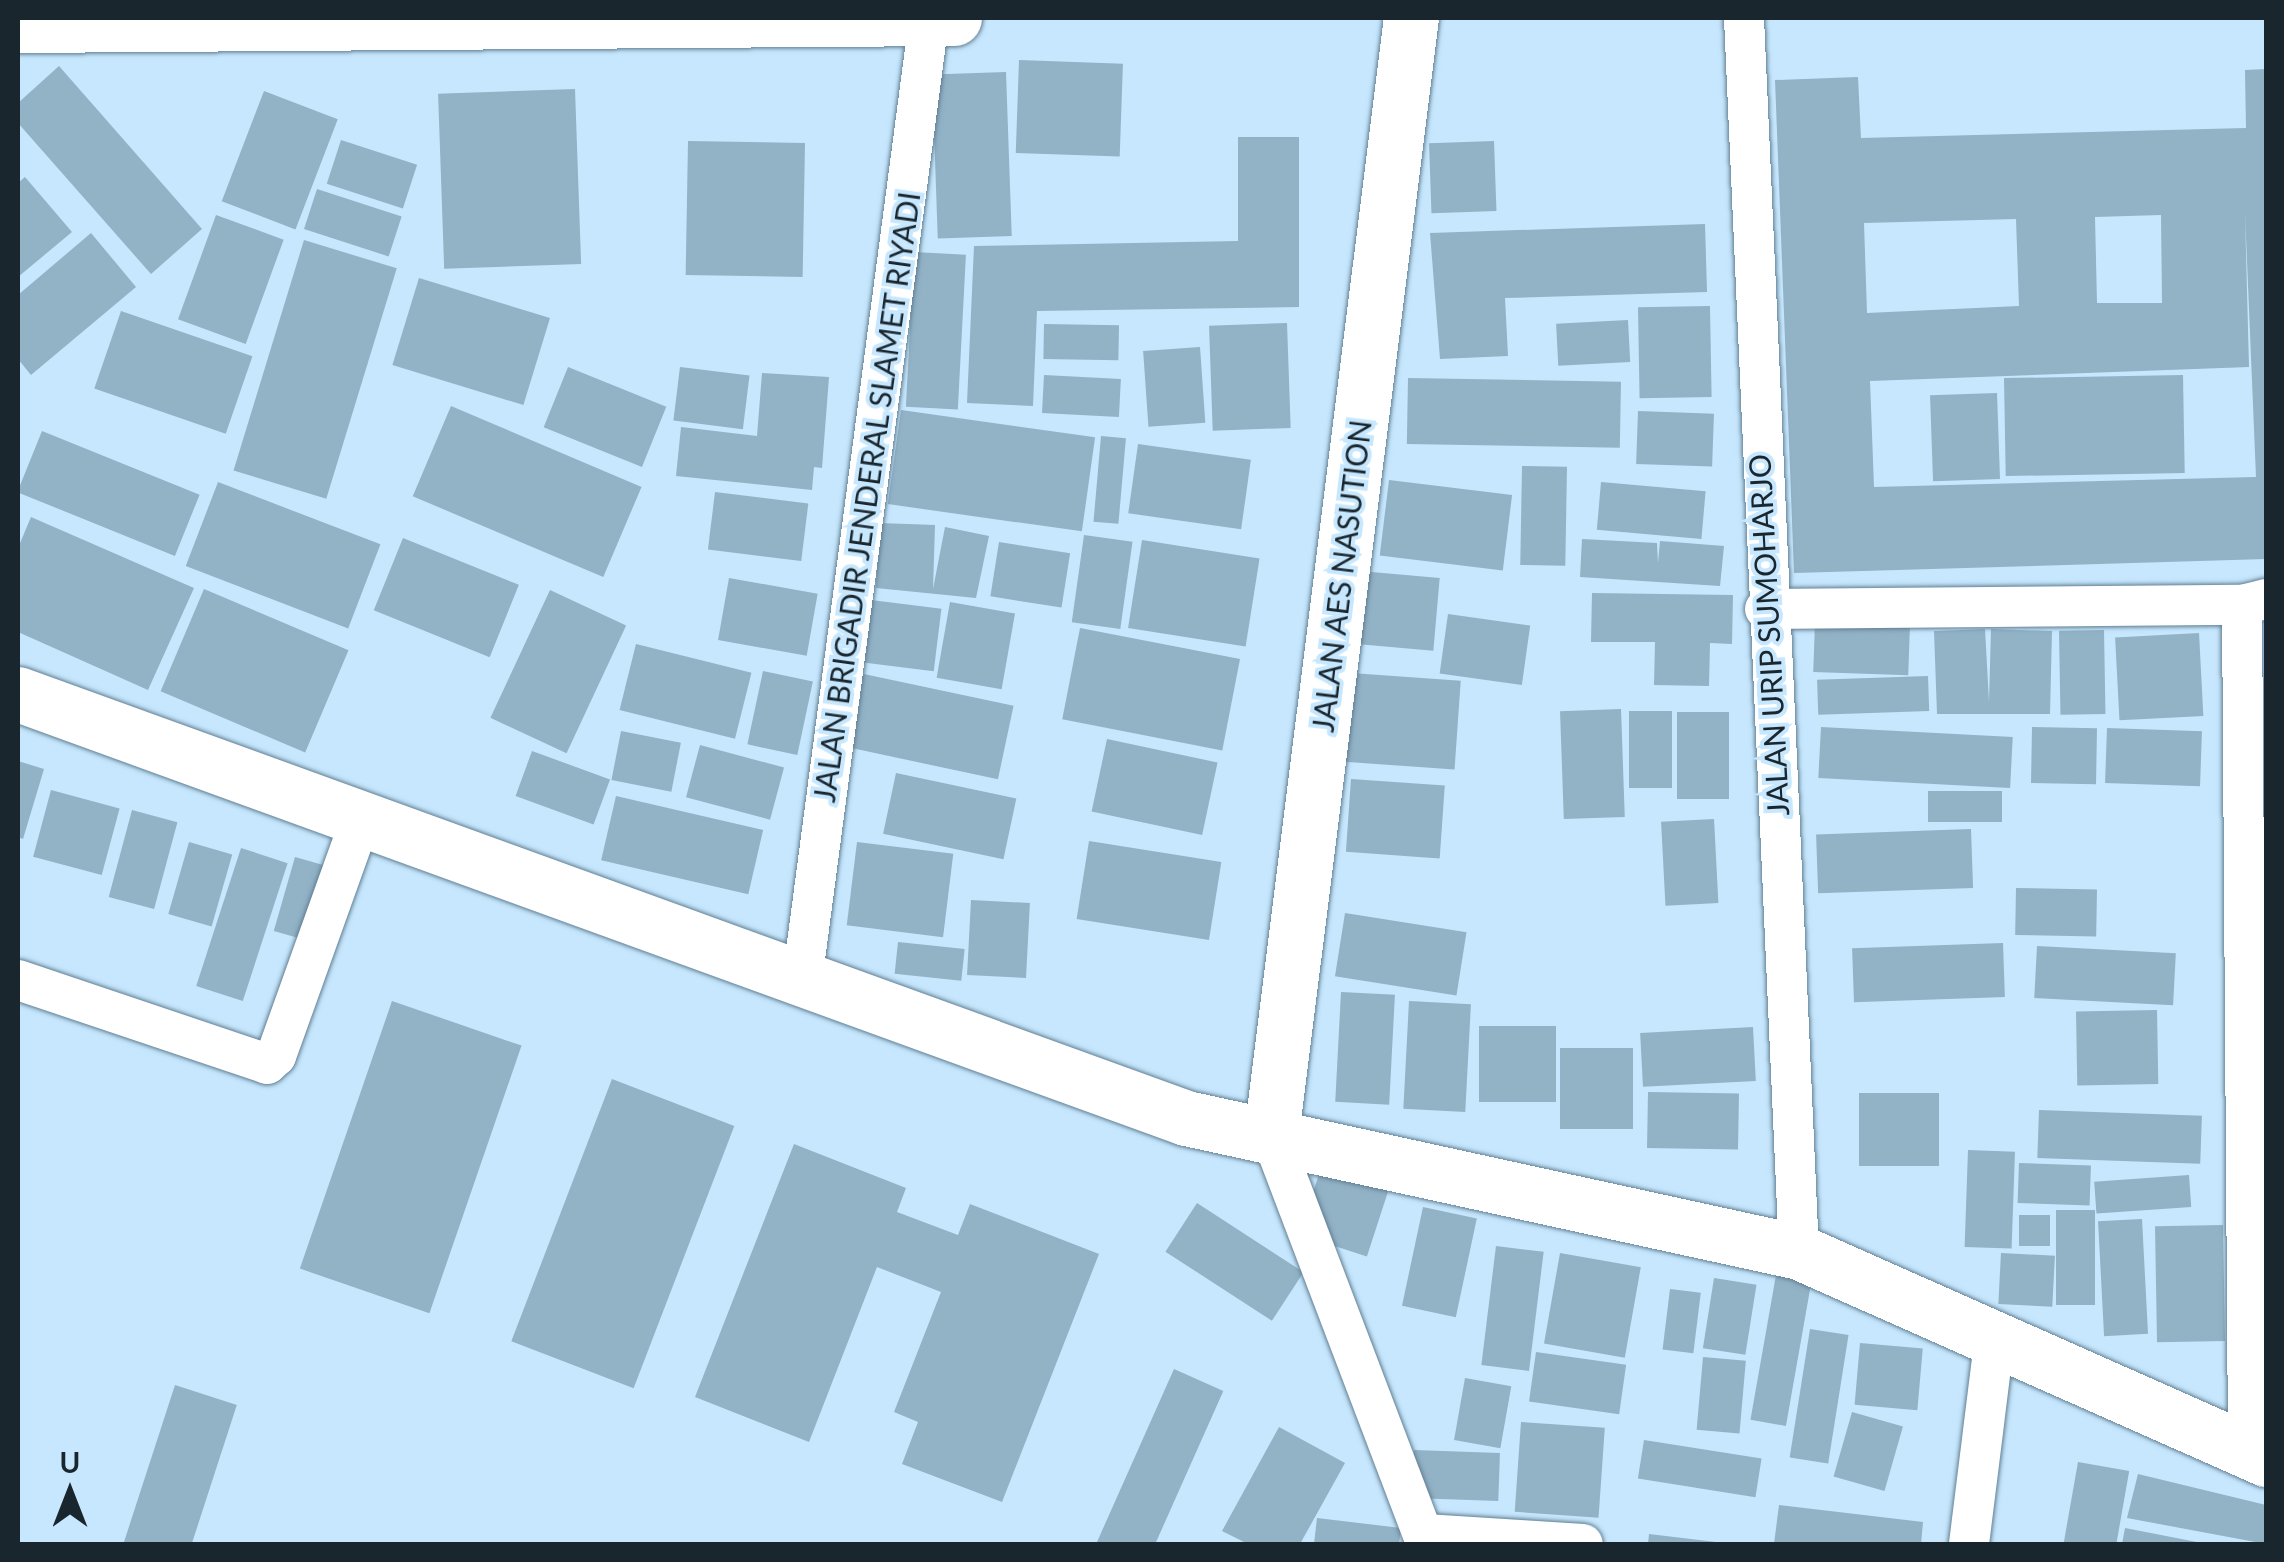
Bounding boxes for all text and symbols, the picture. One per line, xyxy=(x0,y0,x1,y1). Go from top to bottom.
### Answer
street label: JALAN BRIGADIR JENDERAL SLAMET RIYADI xyxy=(805,188,927,806)
street label: JALAN AES NASUTION xyxy=(1304,417,1378,735)
street label: JALAN URIP SUMOHARJO xyxy=(1741,453,1795,817)
north arrow xyxy=(20,1442,120,1542)
text: U xyxy=(60,1445,80,1479)

